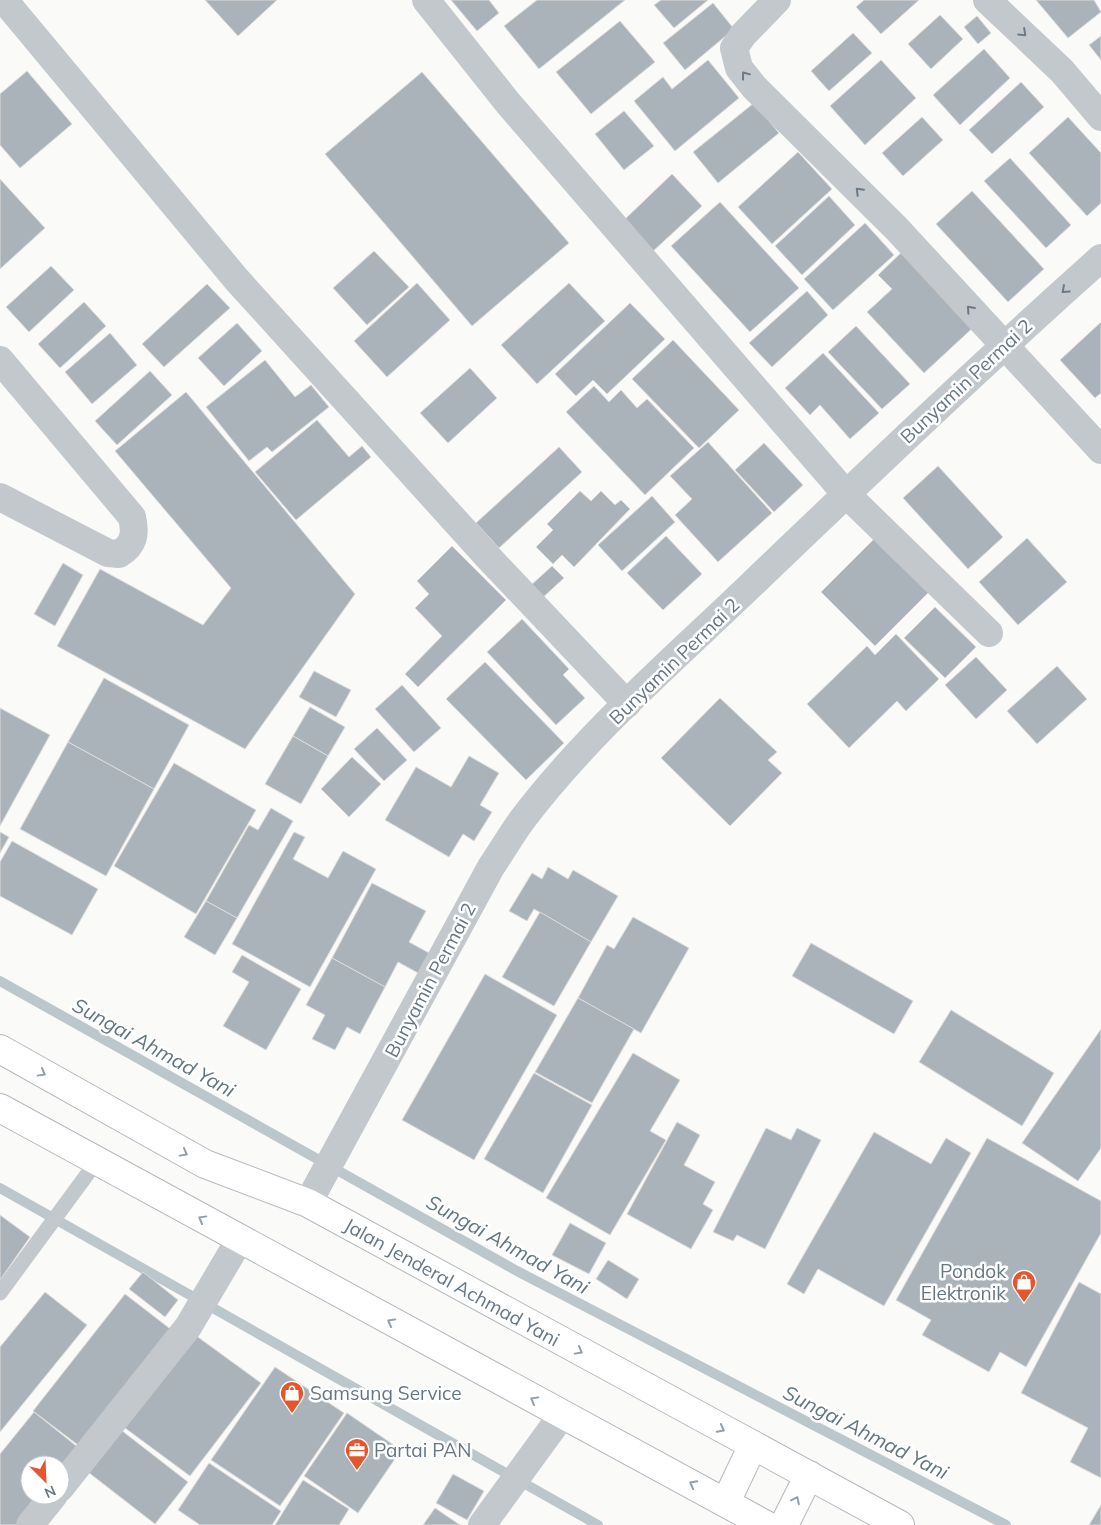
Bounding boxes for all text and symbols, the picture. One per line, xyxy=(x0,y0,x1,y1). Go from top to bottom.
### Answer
one-way arrow xyxy=(1017,27,1026,36)
one-way arrow xyxy=(742,71,751,81)
one-way arrow xyxy=(856,188,865,197)
one-way arrow xyxy=(1061,284,1070,293)
one-way arrow xyxy=(967,306,976,315)
street label: Bunyamin Permai 2 xyxy=(895,314,1037,448)
street label: Bunyamin Permai 2 xyxy=(604,593,744,729)
street label: Bunyamin Permai 2 xyxy=(379,899,481,1061)
water label: Sungai Ahmad Yani xyxy=(68,992,240,1102)
one-way arrow xyxy=(37,1067,46,1077)
one-way arrow xyxy=(179,1146,188,1156)
water label: Sungai Ahmad Yani xyxy=(422,1189,594,1299)
street label: Jalan Jenderal Achmad Yani xyxy=(340,1213,564,1351)
one-way arrow xyxy=(199,1215,208,1225)
place label: Pondok Elektronik xyxy=(921,1259,1006,1305)
shop icon: Pondok Elektronik xyxy=(1011,1269,1037,1303)
one-way arrow xyxy=(387,1318,396,1328)
one-way arrow xyxy=(573,1345,582,1355)
shop icon: Samsung Service xyxy=(279,1380,305,1414)
water label: Sungai Ahmad Yani xyxy=(779,1380,953,1485)
place label: Samsung Service xyxy=(310,1381,462,1405)
one-way arrow xyxy=(530,1396,539,1406)
one-way arrow xyxy=(716,1423,725,1433)
office icon: Partai PAN xyxy=(344,1437,370,1471)
place label: Partai PAN xyxy=(374,1438,471,1462)
north arrow xyxy=(20,1455,70,1505)
one-way arrow xyxy=(689,1480,698,1490)
text: N xyxy=(42,1482,59,1502)
one-way arrow xyxy=(790,1496,800,1505)

